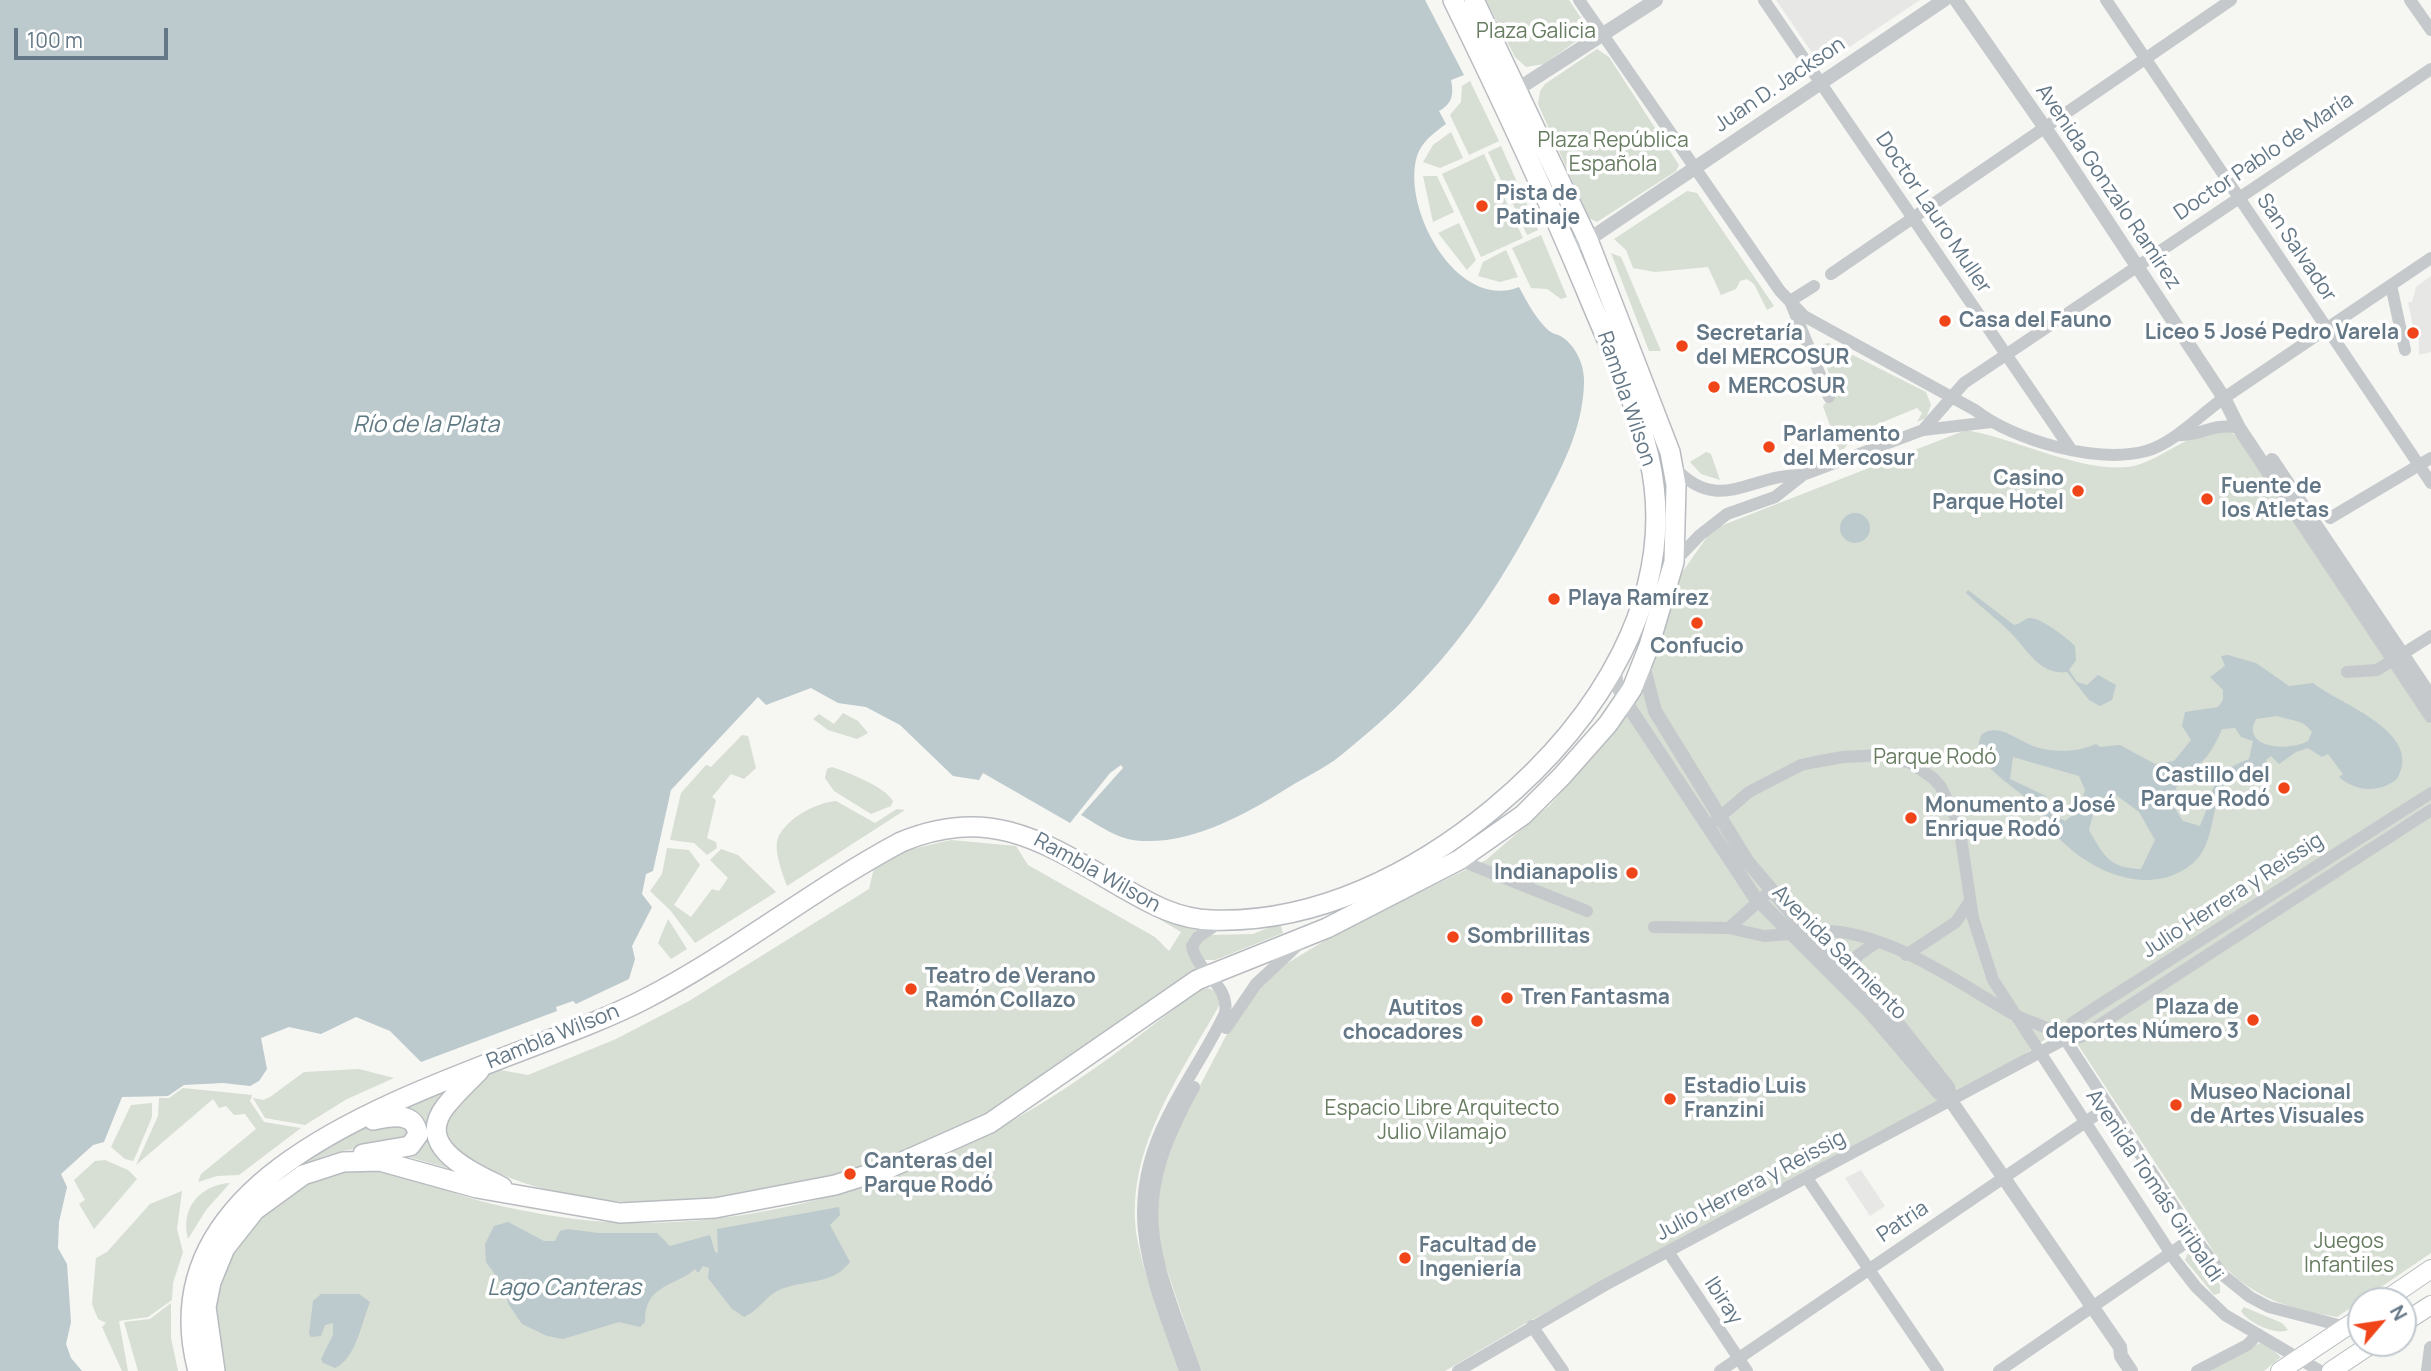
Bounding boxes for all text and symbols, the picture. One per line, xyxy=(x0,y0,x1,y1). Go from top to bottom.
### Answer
scale bar xyxy=(18,14,172,58)
park label: Plaza Galicia xyxy=(1476,19,1596,45)
text: 100 m xyxy=(27,26,83,54)
street label: Juan D. Jackson xyxy=(1710,32,1850,138)
street label: Avenida Gonzalo Ramírez xyxy=(2030,80,2186,294)
street label: Doctor Pablo de María xyxy=(2170,88,2358,226)
park label: Plaza República Española xyxy=(1537,128,1689,178)
street label: Doctor Lauro Muller xyxy=(1870,128,1996,298)
place label: Pista de Patinaje xyxy=(1496,181,1580,231)
street label: San Salvador xyxy=(2251,189,2341,307)
marker: Pista de Patinaje xyxy=(1474,198,1490,214)
place label: Casa del Fauno xyxy=(1959,308,2112,334)
marker: Casa del Fauno xyxy=(1937,313,1953,329)
place label: Liceo 5 José Pedro Varela xyxy=(2145,320,2399,346)
place label: Secretaría del MERCOSUR xyxy=(1696,321,1849,371)
marker: Liceo 5 José Pedro Varela xyxy=(2405,325,2421,341)
street label: Rambla Wilson xyxy=(1591,328,1661,470)
marker: Secretaría del MERCOSUR xyxy=(1674,338,1690,354)
place label: MERCOSUR xyxy=(1728,374,1846,400)
marker: MERCOSUR xyxy=(1706,379,1722,395)
water label: Río de la Plata xyxy=(353,412,499,440)
place label: Parlamento del Mercosur xyxy=(1783,422,1915,472)
marker: Parlamento del Mercosur xyxy=(1761,439,1777,455)
place label: Casino Parque Hotel xyxy=(1932,466,2064,516)
place label: Fuente de los Atletas xyxy=(2221,474,2329,524)
marker: Casino Parque Hotel xyxy=(2070,483,2086,499)
marker: Fuente de los Atletas xyxy=(2199,491,2215,507)
place label: Playa Ramírez xyxy=(1568,586,1709,612)
marker: Playa Ramírez xyxy=(1546,591,1562,607)
marker: Confucio xyxy=(1689,615,1705,631)
place label: Confucio xyxy=(1650,634,1744,660)
park label: Parque Rodó xyxy=(1873,745,1997,771)
place label: Castillo del Parque Rodó xyxy=(2141,763,2270,813)
marker: Castillo del Parque Rodó xyxy=(2276,780,2292,796)
place label: Monumento a José Enrique Rodó xyxy=(1925,793,2116,843)
marker: Monumento a José Enrique Rodó xyxy=(1903,810,1919,826)
street label: Rambla Wilson xyxy=(1029,828,1165,918)
street label: Julio Herrera y Reissig xyxy=(2138,828,2328,964)
place label: Indianapolis xyxy=(1494,860,1618,886)
marker: Indianapolis xyxy=(1624,865,1640,881)
street label: Avenida Sarmiento xyxy=(1766,880,1912,1026)
place label: Sombrillitas xyxy=(1467,924,1590,950)
marker: Sombrillitas xyxy=(1445,929,1461,945)
place label: Teatro de Verano Ramón Collazo xyxy=(925,964,1096,1014)
marker: Teatro de Verano Ramón Collazo xyxy=(903,981,919,997)
place label: Tren Fantasma xyxy=(1521,985,1670,1011)
marker: Tren Fantasma xyxy=(1499,990,1515,1006)
place label: Plaza de deportes Número 3 xyxy=(2046,995,2239,1045)
place label: Autitos chocadores xyxy=(1343,996,1463,1046)
street label: Rambla Wilson xyxy=(483,999,623,1075)
marker: Plaza de deportes Número 3 xyxy=(2245,1012,2261,1028)
marker: Autitos chocadores xyxy=(1469,1013,1485,1029)
place label: Estadio Luis Franzini xyxy=(1684,1074,1806,1124)
place label: Museo Nacional de Artes Visuales xyxy=(2190,1080,2364,1130)
street label: Avenida Tomás Giribaldi xyxy=(2080,1085,2228,1287)
marker: Estadio Luis Franzini xyxy=(1662,1091,1678,1107)
park label: Espacio Libre Arquitecto Julio Vilamajo xyxy=(1325,1096,1559,1146)
marker: Museo Nacional de Artes Visuales xyxy=(2168,1097,2184,1113)
street label: Julio Herrera y Reissig xyxy=(1652,1125,1850,1247)
place label: Canteras del Parque Rodó xyxy=(864,1149,993,1199)
marker: Canteras del Parque Rodó xyxy=(842,1166,858,1182)
street label: Patria xyxy=(1873,1196,1933,1248)
park label: Juegos Infantiles xyxy=(2304,1229,2394,1279)
place label: Facultad de Ingeniería xyxy=(1419,1233,1537,1283)
marker: Facultad de Ingeniería xyxy=(1397,1250,1413,1266)
street label: Ibiray xyxy=(1698,1273,1748,1329)
water label: Lago Canteras xyxy=(487,1275,641,1303)
north arrow xyxy=(2347,1287,2417,1357)
text: N xyxy=(2384,1301,2413,1325)

